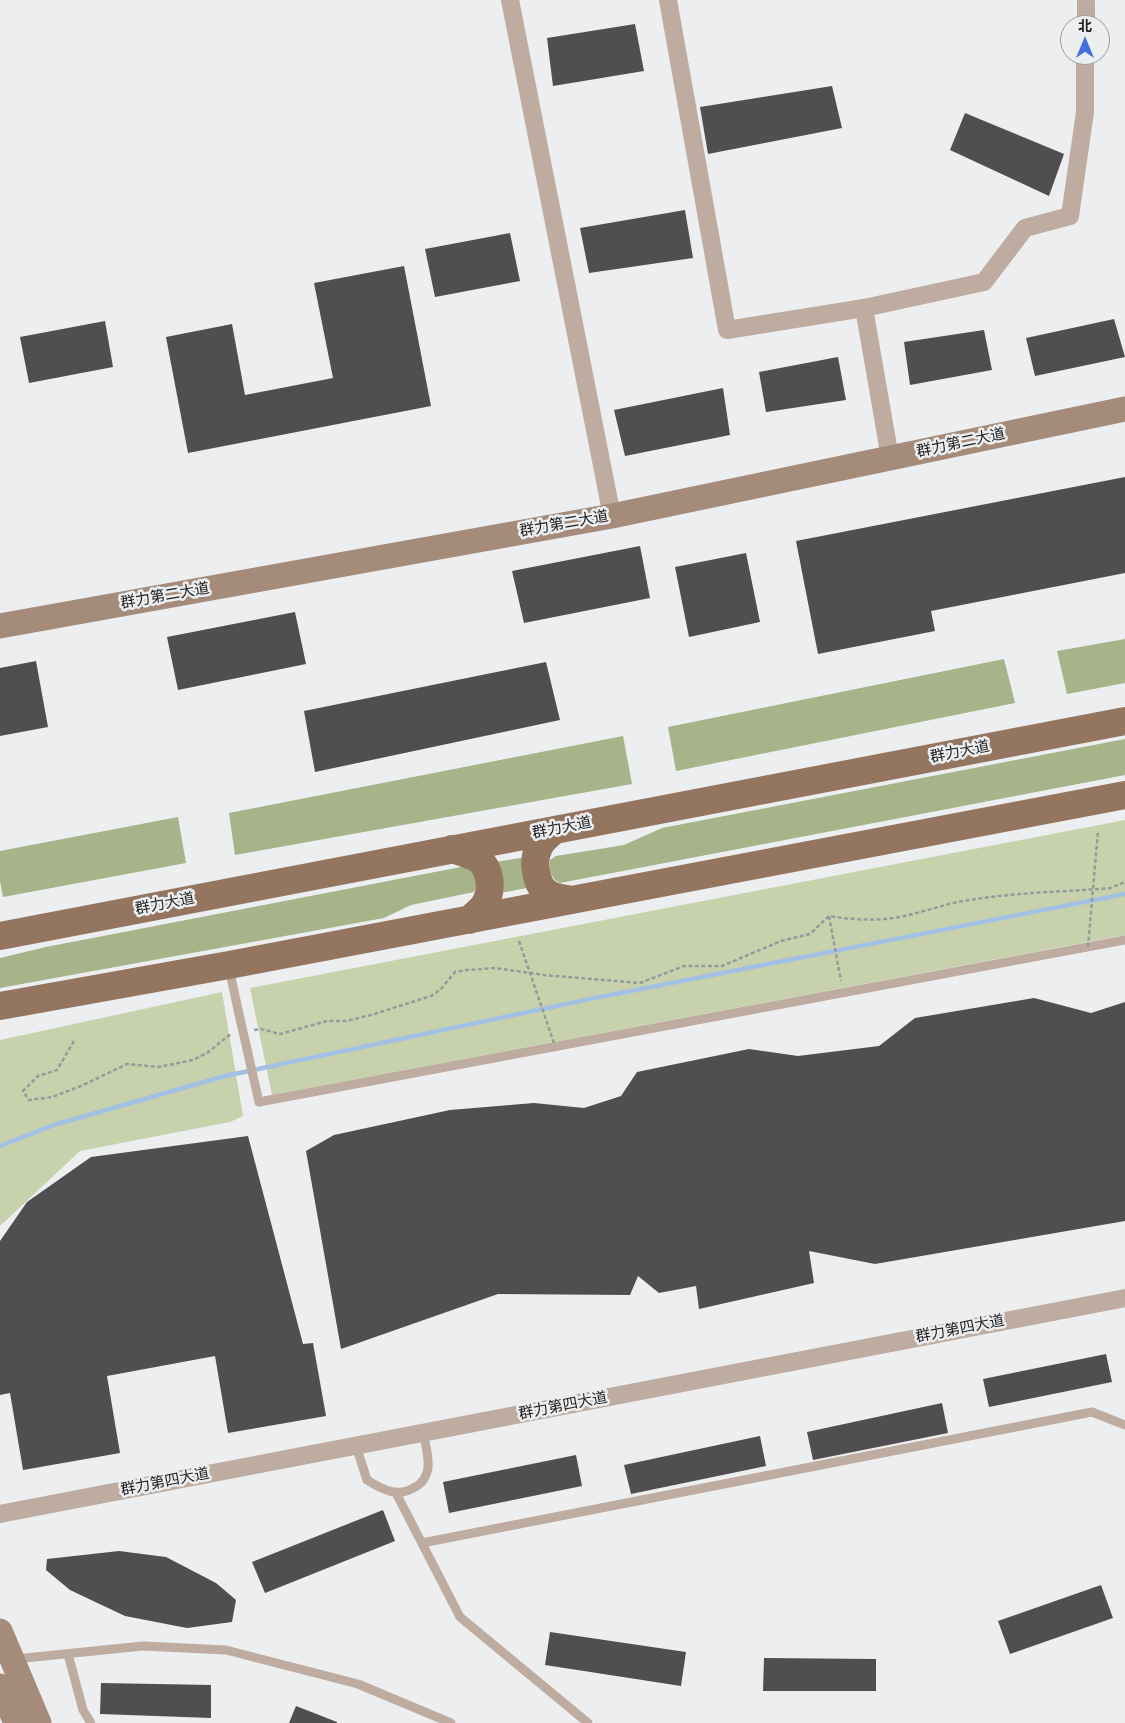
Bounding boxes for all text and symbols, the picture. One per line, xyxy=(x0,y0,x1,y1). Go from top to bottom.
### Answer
north arrow xyxy=(1060,15,1110,65)
text: 北 xyxy=(1078,16,1092,35)
street label: 群力第二大道 xyxy=(915,425,1007,461)
street label: 群力第二大道 xyxy=(518,507,610,541)
street label: 群力第二大道 xyxy=(119,579,211,613)
street label: 群力大道 xyxy=(929,737,991,767)
street label: 群力大道 xyxy=(531,813,593,843)
street label: 群力大道 xyxy=(134,889,196,919)
street label: 群力第四大道 xyxy=(914,1312,1006,1346)
street label: 群力第四大道 xyxy=(517,1389,609,1423)
street label: 群力第四大道 xyxy=(119,1465,211,1499)

